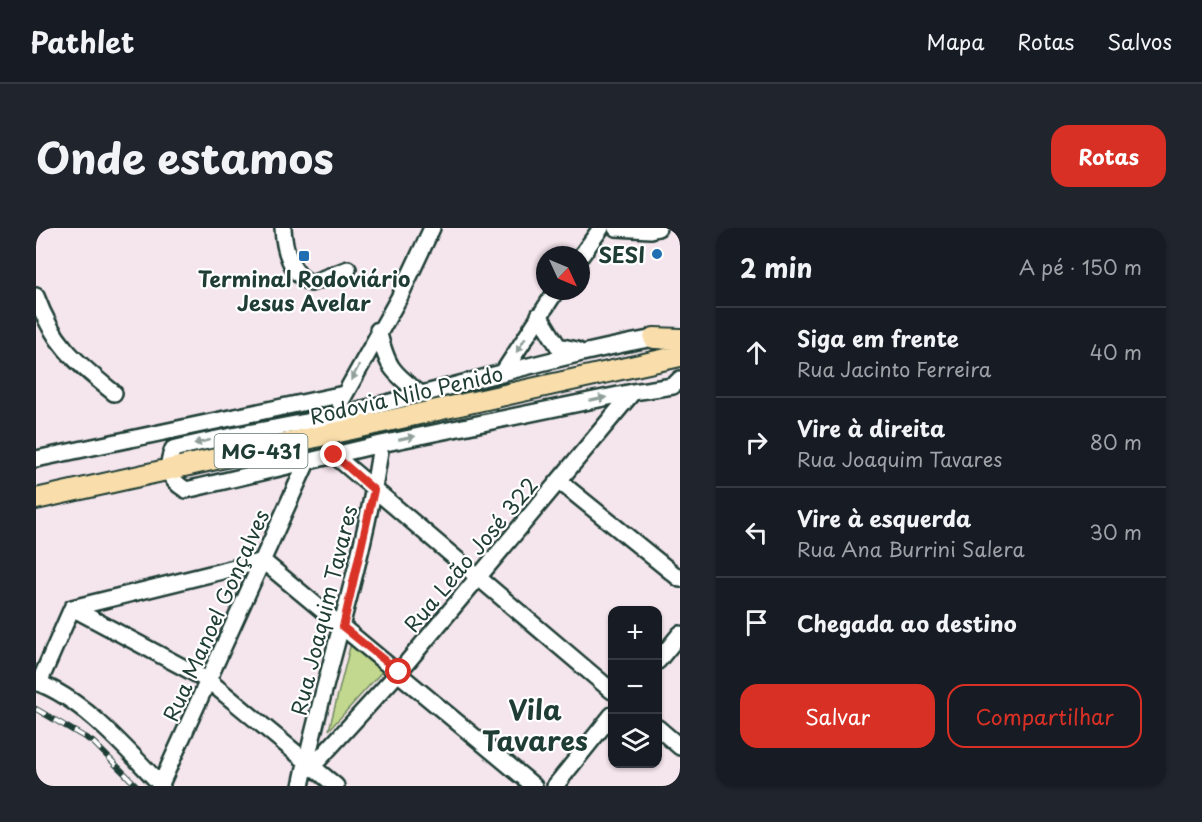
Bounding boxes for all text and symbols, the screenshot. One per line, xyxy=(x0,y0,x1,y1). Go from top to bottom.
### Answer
text: Pathlet xyxy=(30,20,134,63)
text: Mapa xyxy=(927,25,984,57)
text: Rotas xyxy=(1017,25,1074,57)
text: Salvos xyxy=(1107,25,1172,57)
text: Onde estamos xyxy=(36,125,334,188)
button: Rotas xyxy=(1051,125,1166,187)
place label: SESI xyxy=(598,238,645,270)
north arrow xyxy=(536,246,590,300)
marker: SESI xyxy=(650,247,664,261)
text: 2 min xyxy=(740,248,813,287)
marker: Terminal Rodoviário Jesus Avelar xyxy=(297,249,311,263)
text: A pé · 150 m xyxy=(1019,252,1142,282)
place label: Terminal Rodoviário Jesus Avelar xyxy=(198,262,410,318)
text: Siga em frente xyxy=(797,321,959,354)
one-way arrow xyxy=(515,336,526,353)
icon: ahead xyxy=(740,336,773,369)
text: 40 m xyxy=(1090,337,1142,367)
text: Rua Jacinto Ferreira xyxy=(797,354,991,384)
street label: Rodovia Nilo Penido xyxy=(306,356,506,432)
one-way arrow xyxy=(350,365,360,382)
one-way arrow xyxy=(588,394,607,403)
text: Vire à direita xyxy=(797,411,945,444)
icon: right xyxy=(740,426,773,459)
text: 80 m xyxy=(1090,427,1142,457)
one-way arrow xyxy=(397,433,416,443)
road number: MG-431 xyxy=(214,434,308,468)
one-way arrow xyxy=(192,437,211,447)
route end xyxy=(320,441,346,467)
text: Rua Joaquim Tavares xyxy=(797,444,1002,474)
street label: Rua Leão José 322 xyxy=(395,469,545,639)
text: Vire à esquerda xyxy=(797,501,971,534)
street label: Rua Joaquim Tavares xyxy=(281,502,365,718)
street label: Rua Manoel Gonçalves xyxy=(154,504,276,726)
icon: left xyxy=(740,516,773,549)
text: 30 m xyxy=(1089,517,1142,547)
text: Rua Ana Burrini Salera xyxy=(797,534,1025,564)
map controls xyxy=(608,606,662,768)
button: + xyxy=(608,606,662,660)
icon: arrive xyxy=(740,606,773,639)
text: Chegada ao destino xyxy=(797,606,1017,639)
route start xyxy=(385,658,411,684)
button: − xyxy=(608,660,662,714)
button: Salvar xyxy=(740,684,935,748)
button: Compartilhar xyxy=(947,684,1142,748)
district label: Vila Tavares xyxy=(482,688,588,760)
button: layers xyxy=(608,714,662,768)

